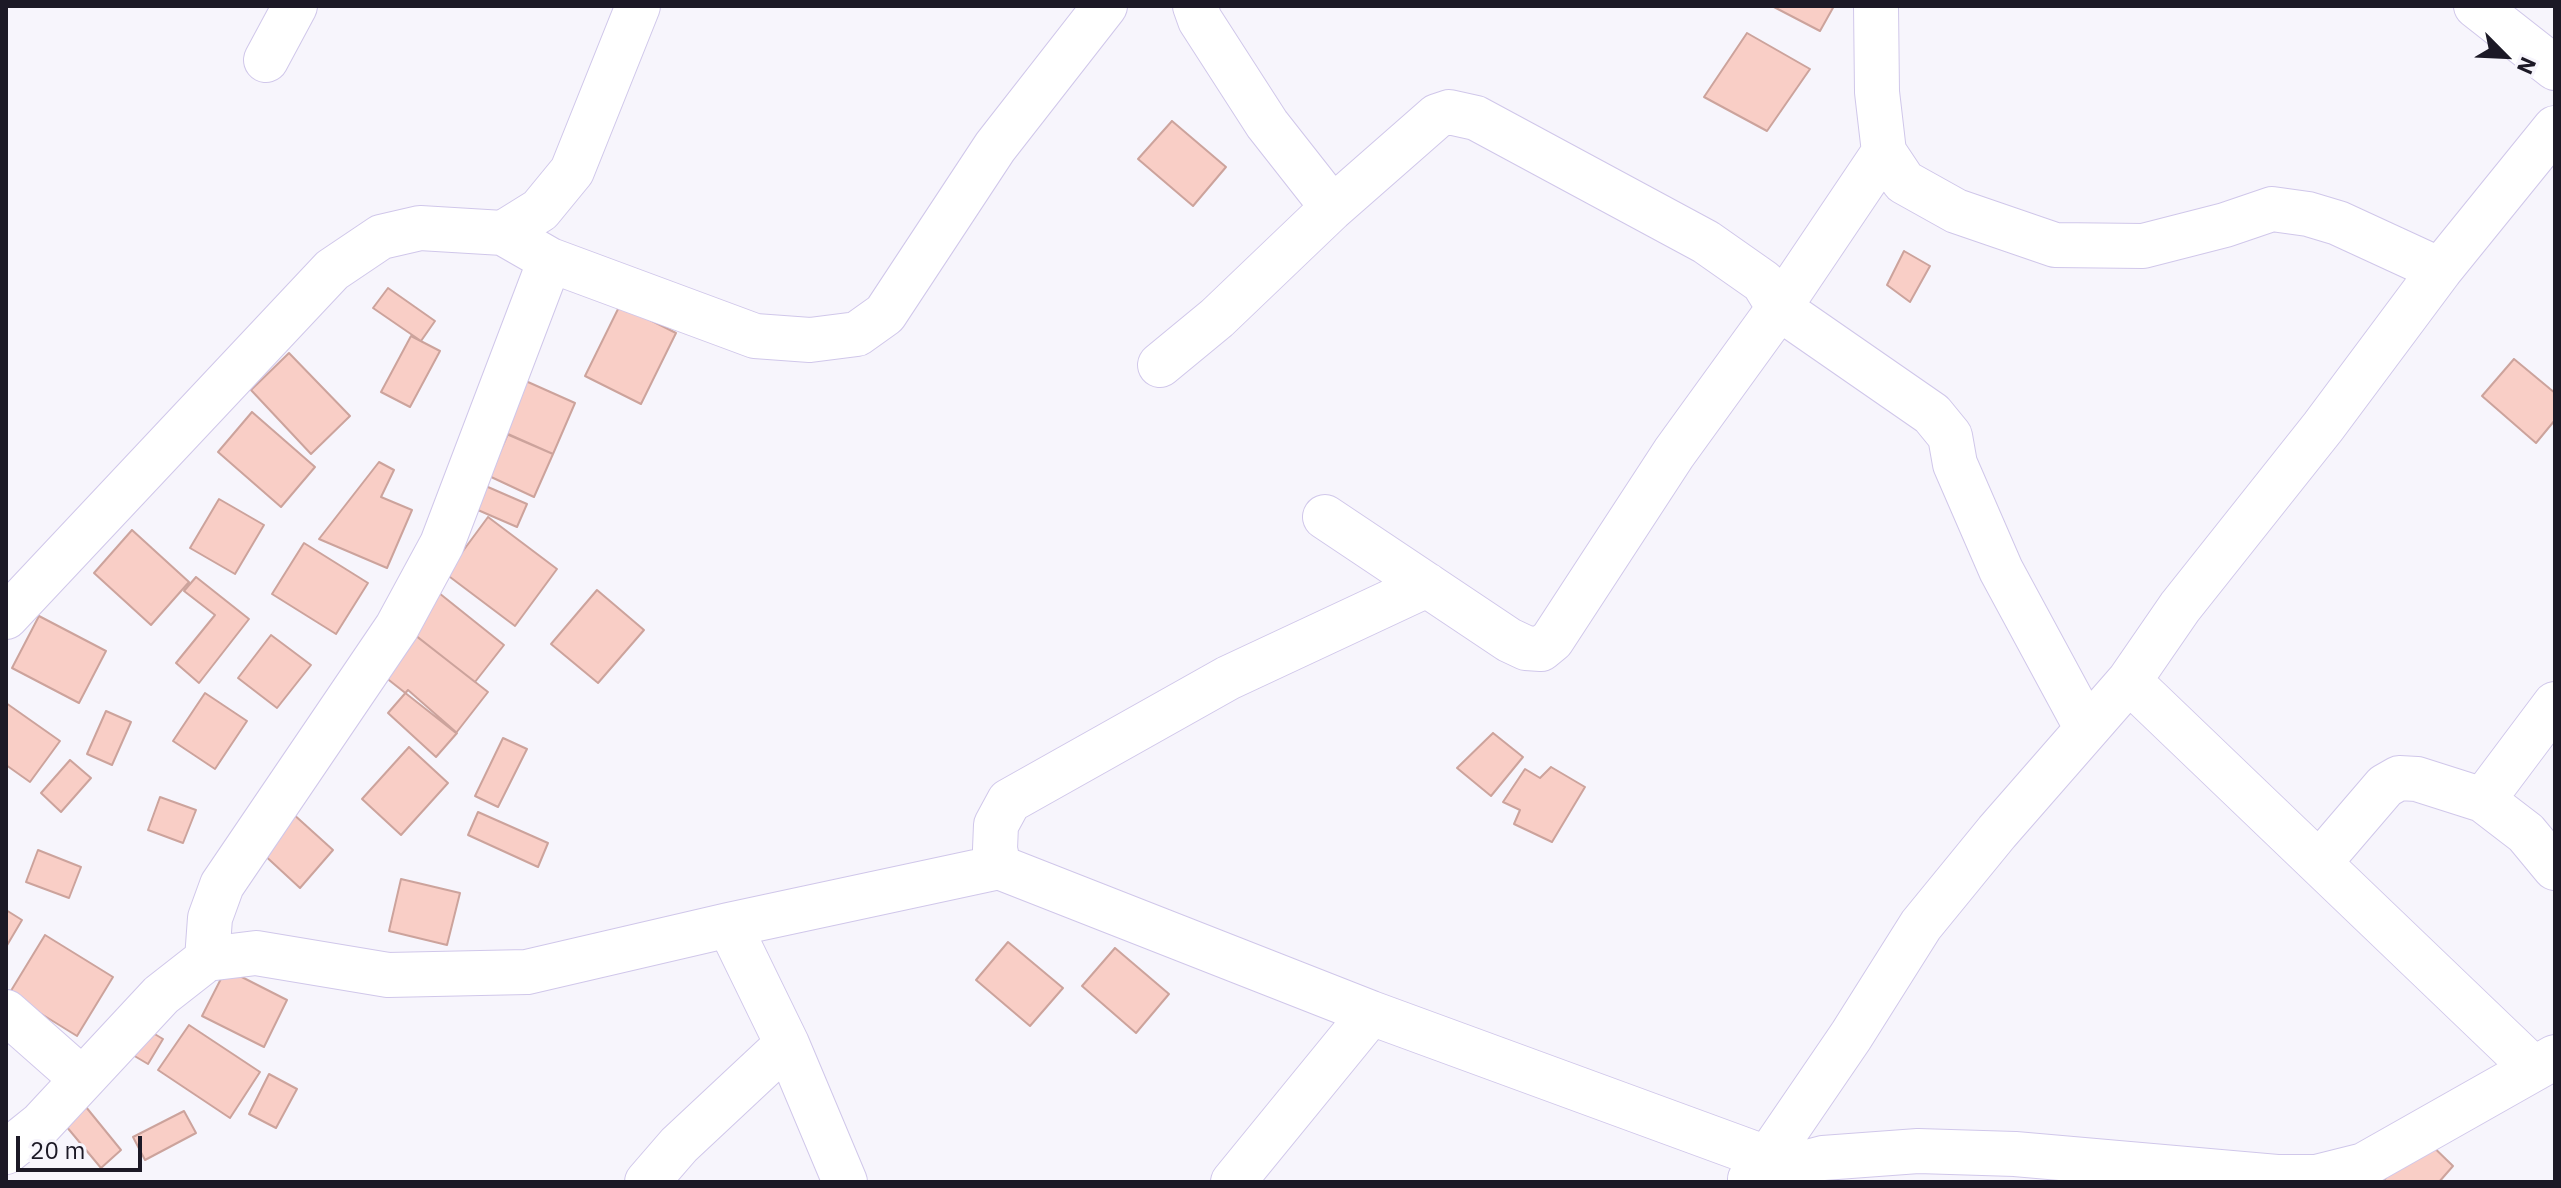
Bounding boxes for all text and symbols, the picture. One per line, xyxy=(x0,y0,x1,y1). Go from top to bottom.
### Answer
north arrow xyxy=(2465,16,2545,96)
text: N xyxy=(2511,53,2544,79)
scale bar xyxy=(20,1120,146,1170)
text: 20 m xyxy=(30,1134,85,1166)

